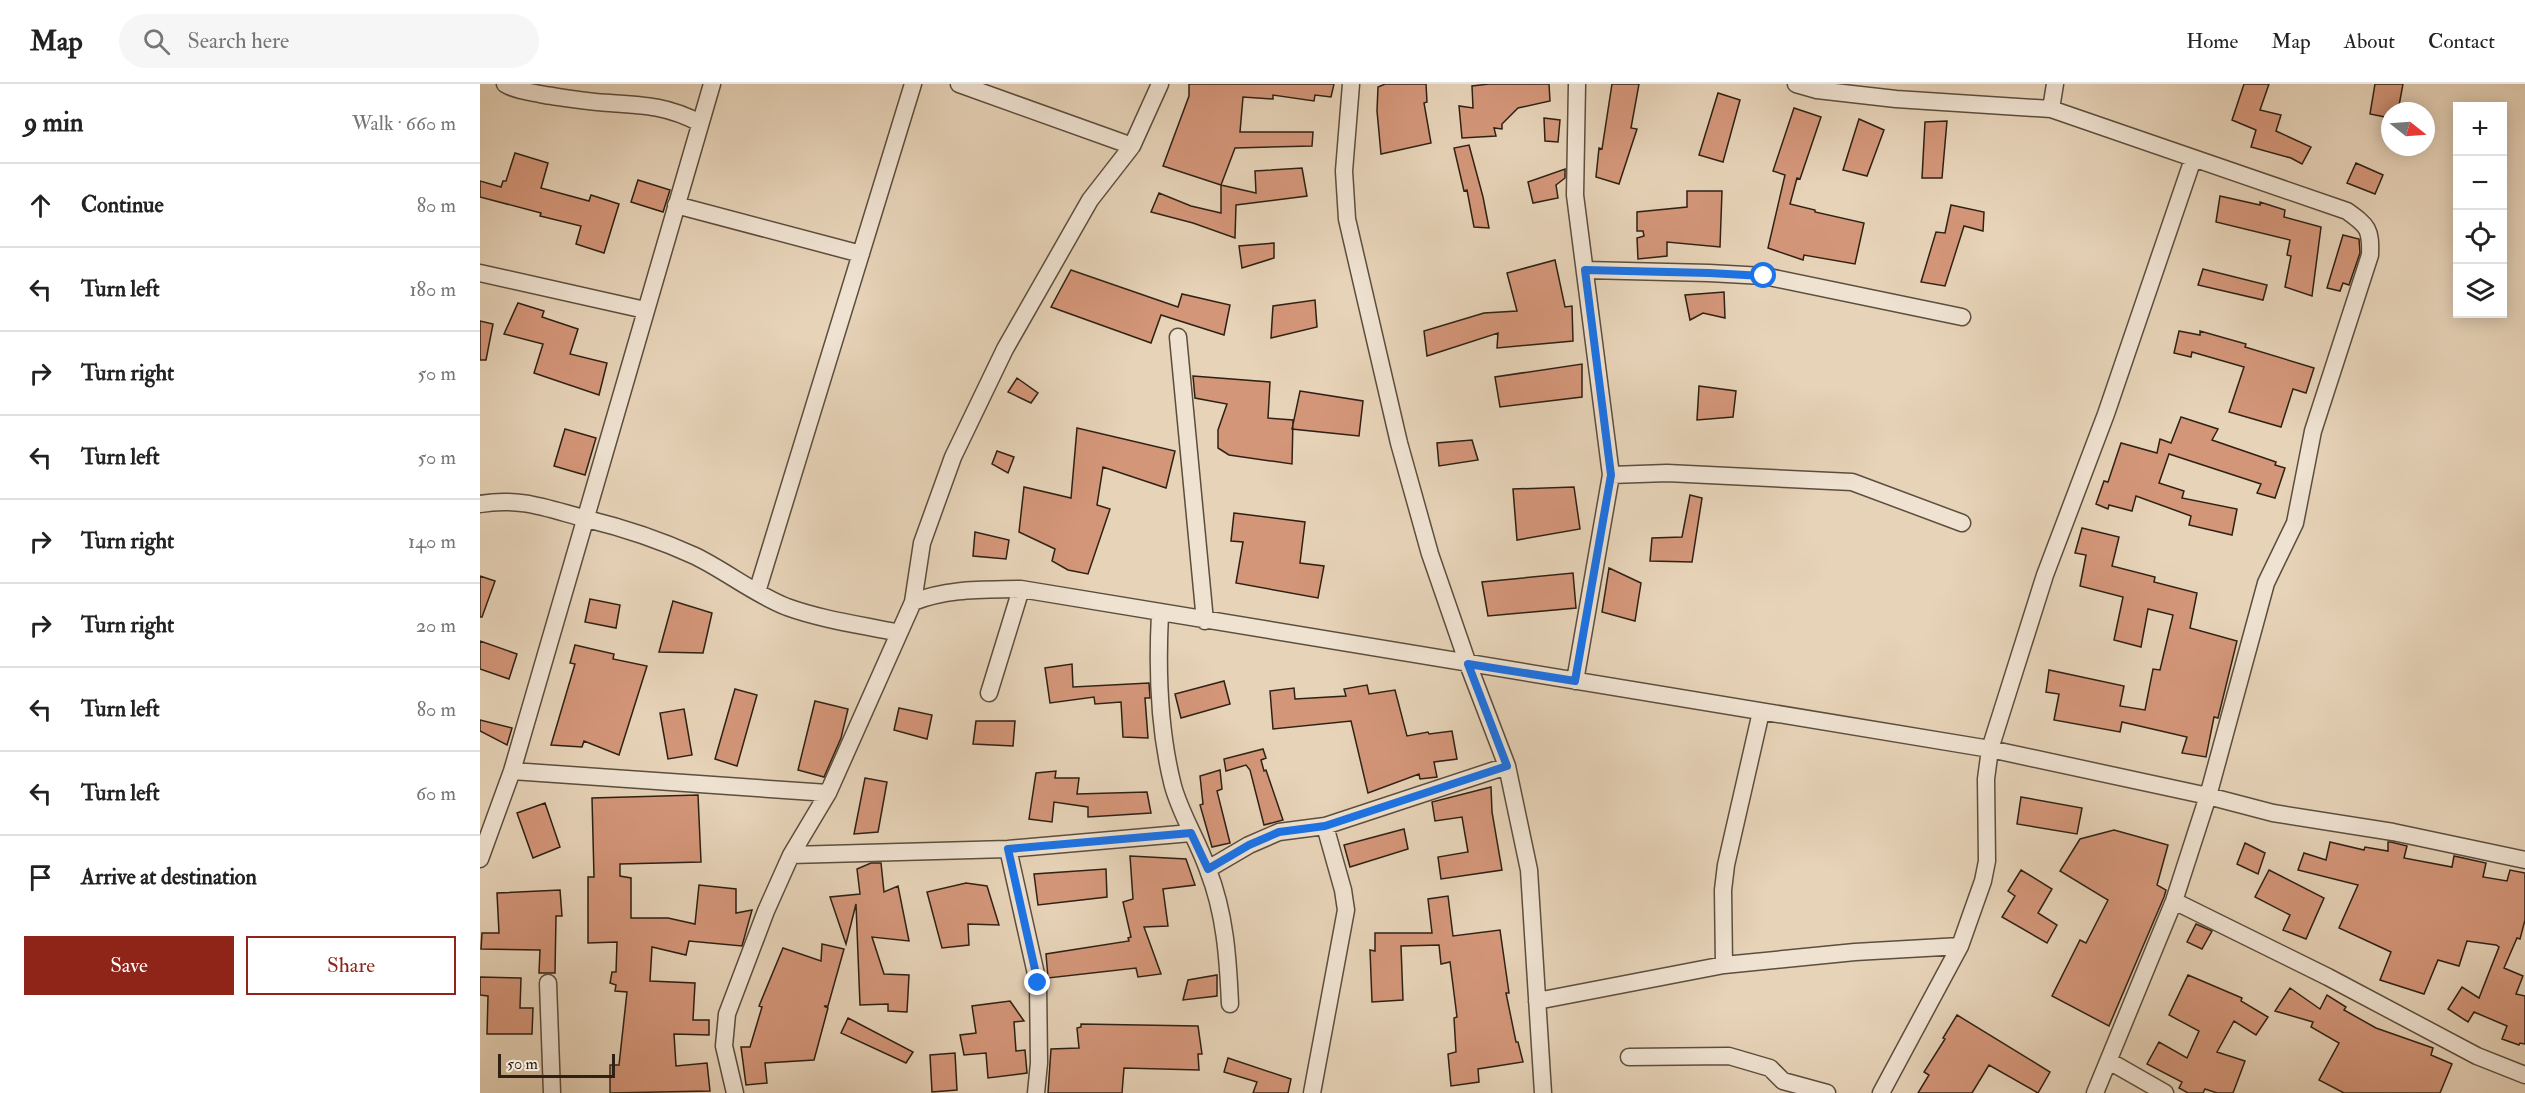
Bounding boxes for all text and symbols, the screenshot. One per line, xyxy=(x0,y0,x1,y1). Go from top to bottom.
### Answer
search box xyxy=(119,14,539,68)
text: Map xyxy=(30,24,83,59)
icon: search xyxy=(140,25,173,58)
text: Search here xyxy=(188,27,289,55)
text: Home xyxy=(2186,28,2238,55)
text: Map xyxy=(2271,28,2311,55)
text: About xyxy=(2344,28,2395,55)
text: Contact xyxy=(2428,28,2495,55)
north arrow xyxy=(2381,102,2435,156)
map controls xyxy=(2453,102,2507,318)
button: + xyxy=(2453,102,2507,156)
text: 9 min xyxy=(24,107,83,139)
text: Walk · 660 m xyxy=(352,111,456,136)
button: − xyxy=(2453,156,2507,210)
icon: ahead xyxy=(24,189,57,222)
text: Continue xyxy=(81,191,164,219)
text: 80 m xyxy=(417,193,456,218)
button: locate xyxy=(2453,210,2507,264)
route start xyxy=(1750,262,1776,288)
button: layers xyxy=(2453,264,2507,318)
icon: left xyxy=(24,273,57,306)
text: Turn left xyxy=(81,275,160,303)
text: 180 m xyxy=(409,277,456,302)
icon: right xyxy=(24,357,57,390)
text: Turn right xyxy=(81,359,174,387)
text: 50 m xyxy=(417,361,456,386)
icon: left xyxy=(24,441,57,474)
text: Turn left xyxy=(81,443,160,471)
text: 50 m xyxy=(417,445,456,470)
icon: right xyxy=(24,525,57,558)
text: Turn right xyxy=(81,527,174,555)
text: 140 m xyxy=(408,529,456,554)
icon: right xyxy=(24,609,57,642)
text: Turn right xyxy=(81,611,174,639)
text: 20 m xyxy=(416,613,456,638)
icon: left xyxy=(24,693,57,726)
text: Turn left xyxy=(81,695,160,723)
text: 80 m xyxy=(417,697,456,722)
icon: left xyxy=(24,777,57,810)
text: Turn left xyxy=(81,779,160,807)
text: 60 m xyxy=(416,781,456,806)
icon: arrive xyxy=(24,861,57,894)
text: Arrive at destination xyxy=(81,863,257,891)
button: Save xyxy=(24,936,234,995)
button: Share xyxy=(246,936,456,995)
route end xyxy=(1024,969,1050,995)
scale bar xyxy=(498,1051,615,1078)
text: 50 m xyxy=(507,1054,538,1074)

